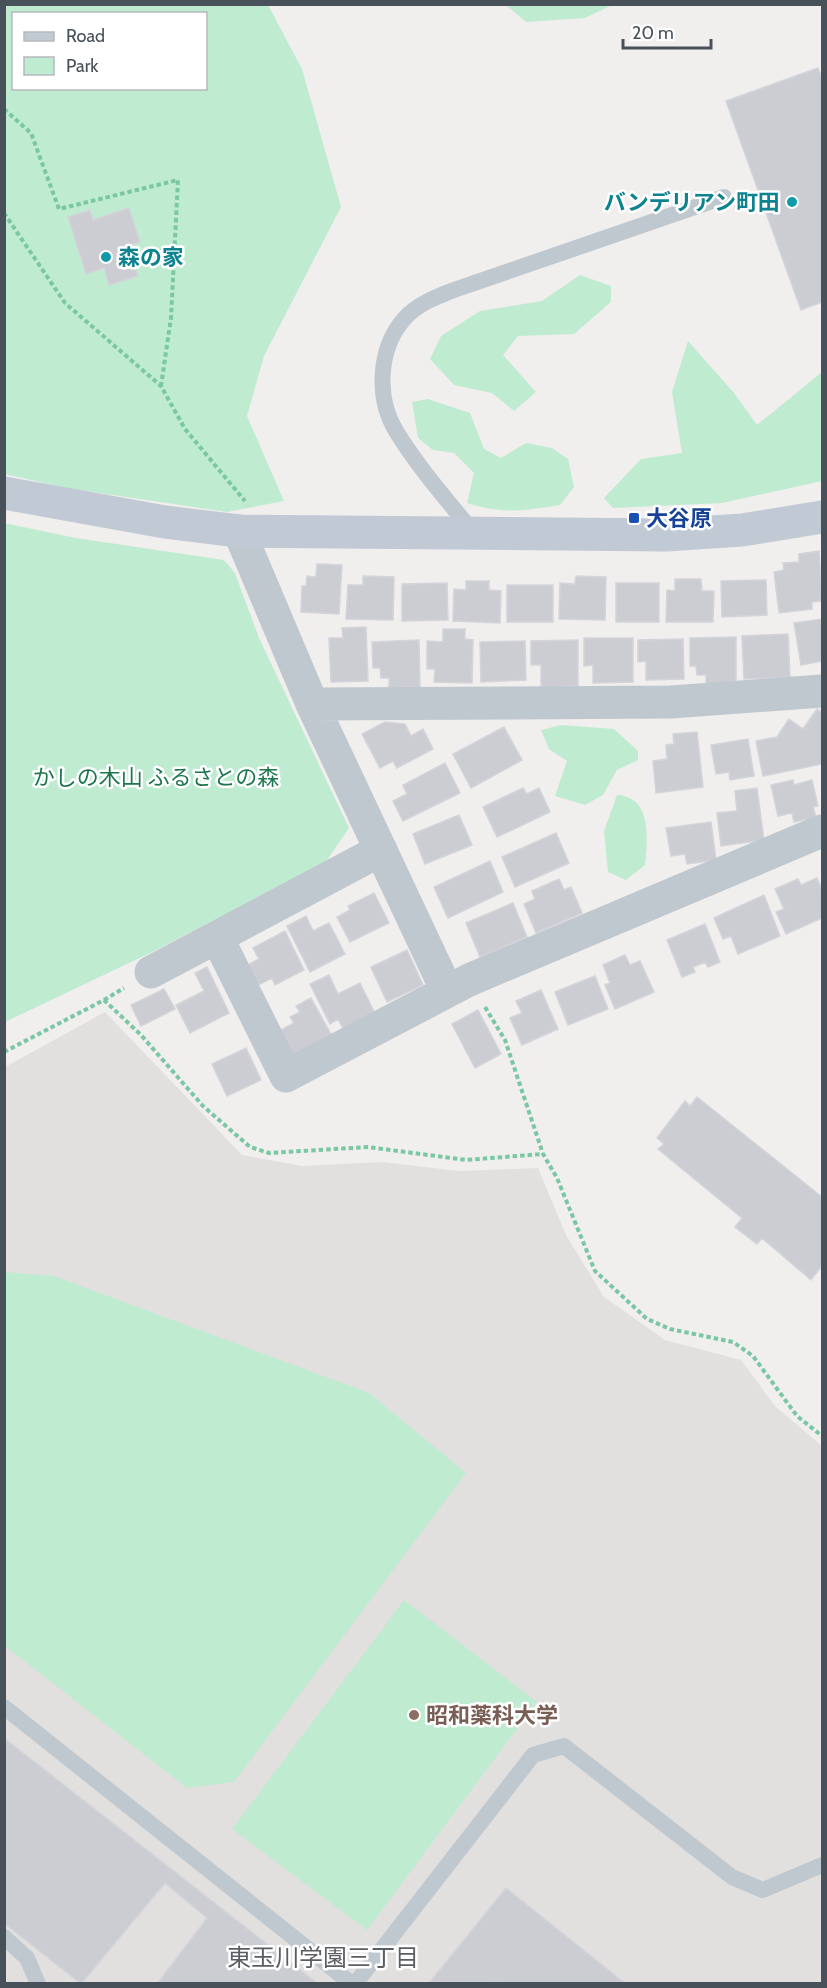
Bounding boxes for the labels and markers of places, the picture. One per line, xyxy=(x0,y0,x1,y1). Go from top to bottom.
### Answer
place label: バンデリアン町田 xyxy=(604,189,780,216)
marker: バンデリアン町田 xyxy=(785,195,799,209)
place label: 森の家 xyxy=(118,244,184,271)
marker: 森の家 xyxy=(99,250,113,264)
place label: 大谷原 xyxy=(646,505,712,532)
marker: 大谷原 xyxy=(627,511,641,525)
place label: 昭和薬科大学 xyxy=(426,1702,558,1729)
marker: 昭和薬科大学 xyxy=(407,1708,421,1722)

